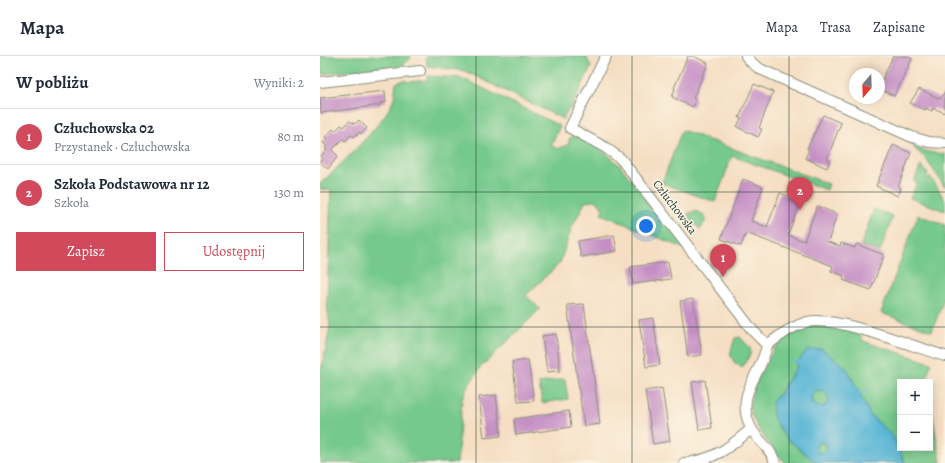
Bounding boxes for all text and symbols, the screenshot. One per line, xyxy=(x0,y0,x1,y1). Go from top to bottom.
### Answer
text: Mapa xyxy=(20,15,64,41)
text: Mapa xyxy=(766,18,798,37)
text: Trasa xyxy=(820,18,851,37)
text: Zapisane xyxy=(873,18,925,37)
north arrow xyxy=(849,68,885,104)
text: W pobliżu xyxy=(16,71,88,94)
text: Wyniki: 2 xyxy=(254,74,304,91)
text: Człuchowska 02 xyxy=(54,118,154,138)
text: 1 xyxy=(27,128,31,145)
text: 80 m xyxy=(277,128,304,145)
text: Przystanek · Człuchowska xyxy=(54,138,190,155)
text: Szkoła Podstawowa nr 12 xyxy=(54,174,210,194)
street label: Człuchowska xyxy=(649,176,701,238)
pin: 2 xyxy=(787,177,813,210)
text: 2 xyxy=(26,184,32,201)
text: 130 m xyxy=(274,184,304,201)
text: Szkoła xyxy=(54,194,89,211)
your location xyxy=(636,216,656,236)
button: Zapisz xyxy=(16,232,156,271)
button: Udostępnij xyxy=(164,232,304,271)
pin: 1 xyxy=(710,244,736,277)
map controls xyxy=(897,379,933,451)
button: + xyxy=(897,379,933,415)
button: − xyxy=(897,415,933,451)

